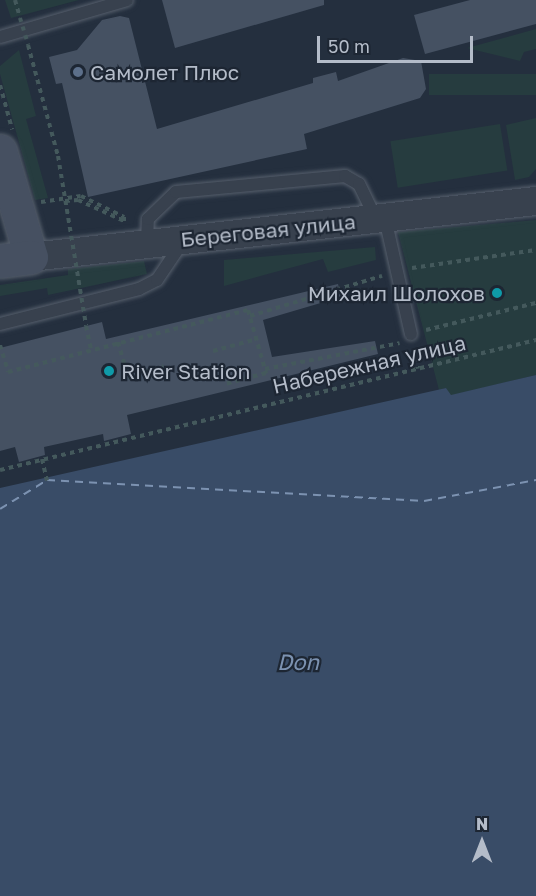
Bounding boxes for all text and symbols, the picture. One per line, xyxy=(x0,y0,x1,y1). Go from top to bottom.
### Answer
scale bar xyxy=(320,24,476,62)
text: 50 m xyxy=(328,35,370,57)
place label: Самолет Плюс xyxy=(90,59,239,85)
marker: Самолет Плюс xyxy=(71,65,85,79)
street label: Береговая улица xyxy=(179,208,357,252)
place label: Михаил Шолохов xyxy=(308,280,485,306)
marker: Михаил Шолохов xyxy=(490,286,504,300)
street label: Набережная улица xyxy=(270,330,468,398)
place label: River Station xyxy=(121,358,250,384)
marker: River Station xyxy=(102,364,116,378)
water label: Don xyxy=(277,649,319,675)
north arrow xyxy=(452,812,512,872)
text: N xyxy=(476,814,488,834)

